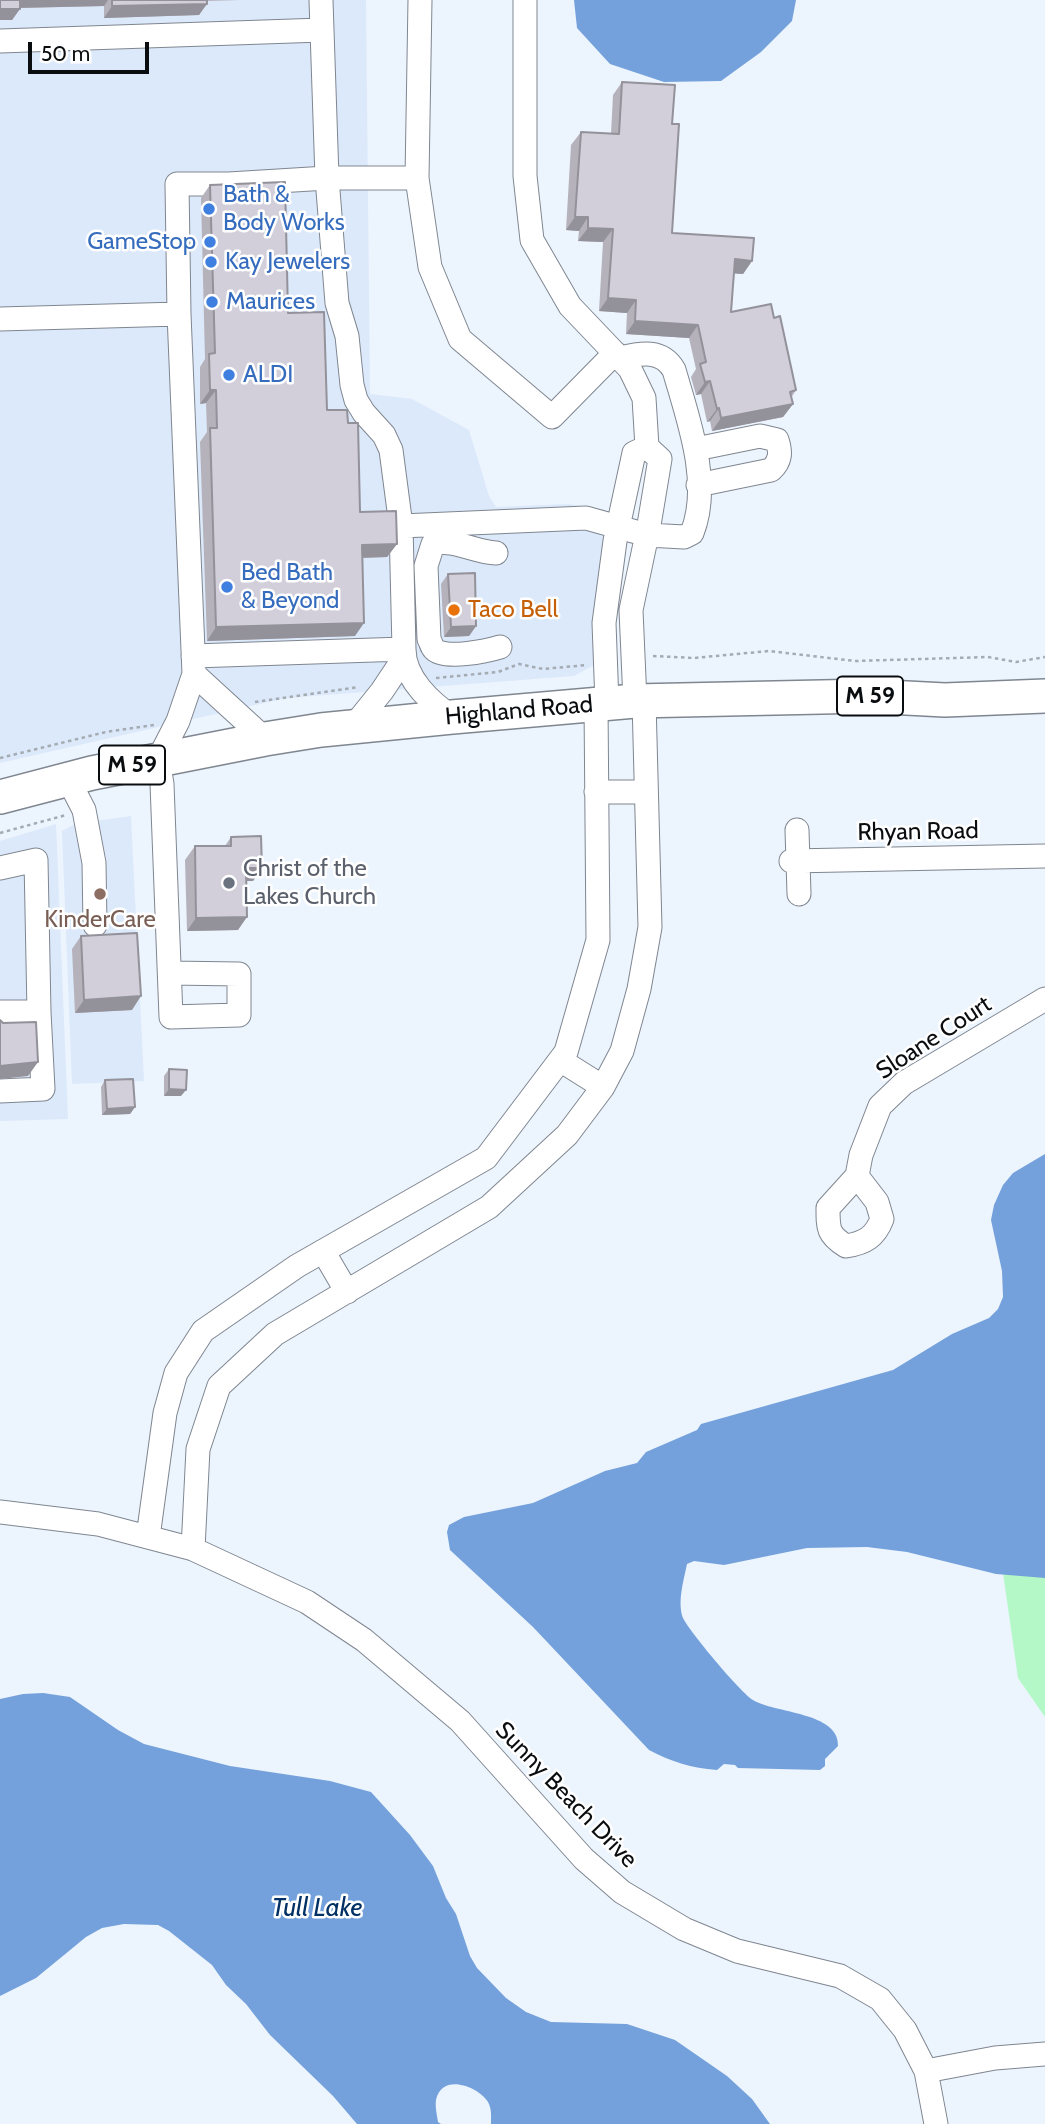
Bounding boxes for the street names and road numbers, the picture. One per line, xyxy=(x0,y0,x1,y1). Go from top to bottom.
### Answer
road number: M 59 xyxy=(837,676,903,716)
street label: Highland Road xyxy=(444,690,594,732)
road number: M 59 xyxy=(99,746,165,785)
street label: Rhyan Road xyxy=(857,817,979,847)
street label: Sloane Court xyxy=(871,990,997,1086)
street label: Sunny Beach Drive xyxy=(489,1716,643,1874)

